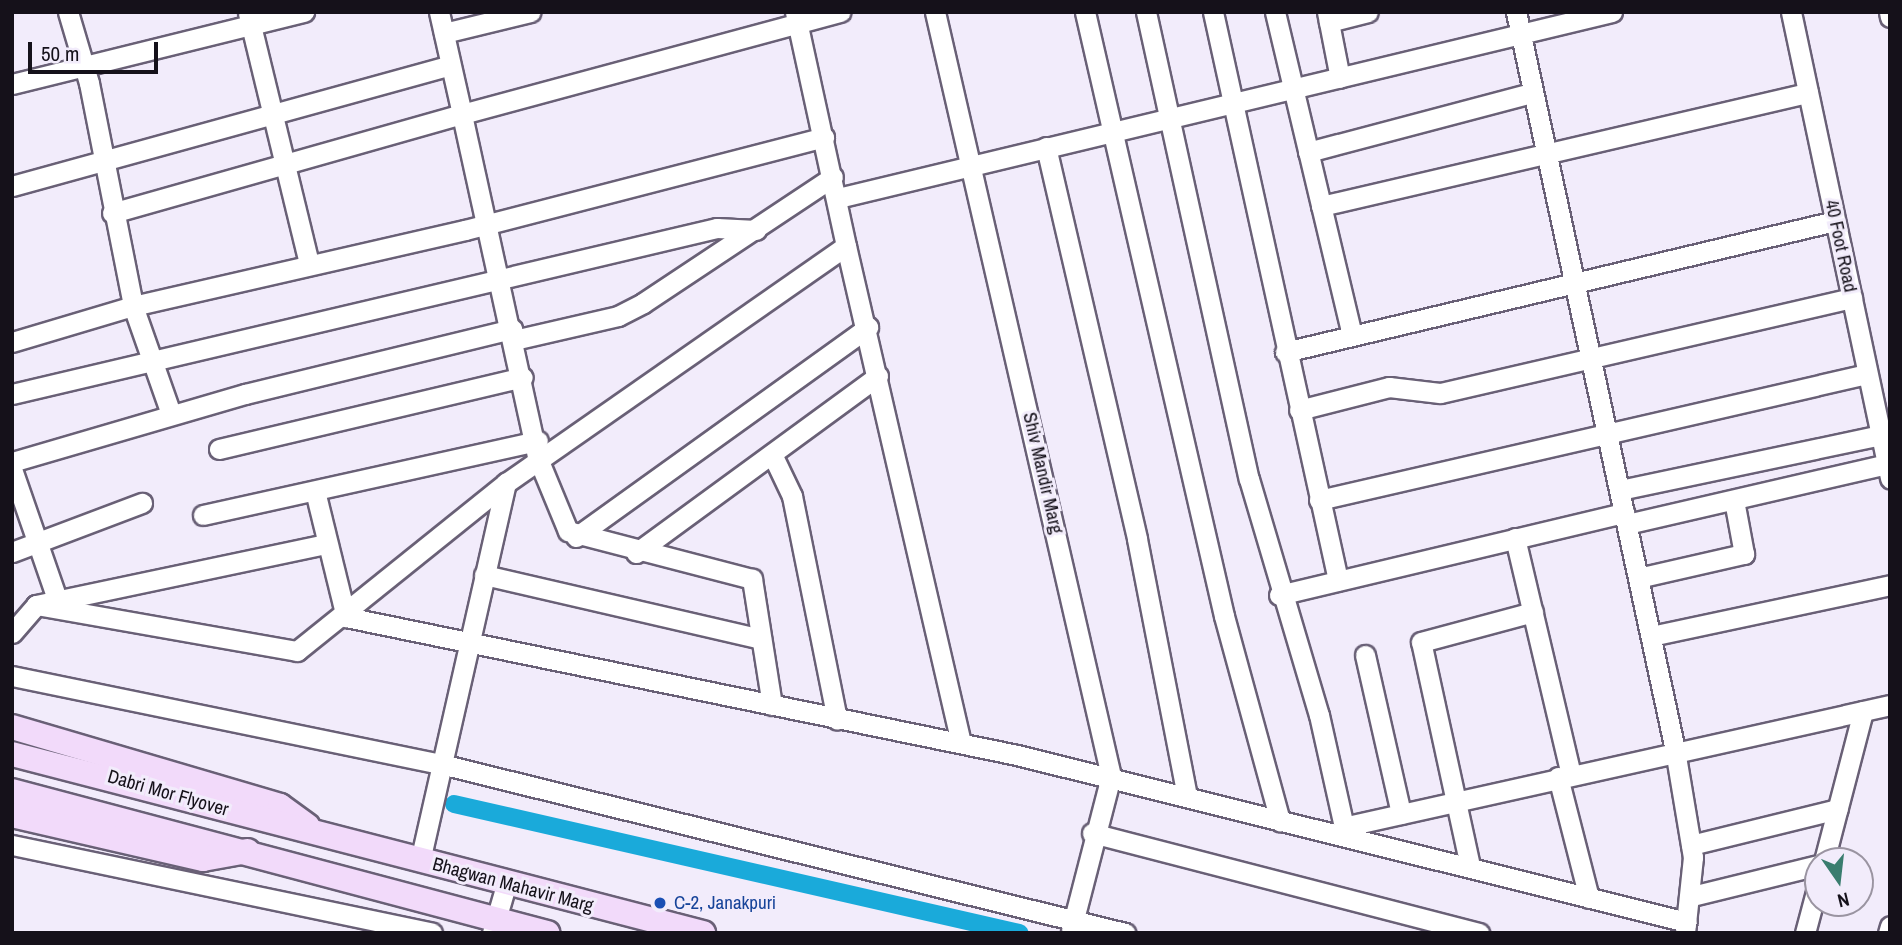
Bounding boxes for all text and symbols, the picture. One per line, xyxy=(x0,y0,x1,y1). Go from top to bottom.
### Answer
scale bar xyxy=(32,28,161,72)
text: 50 m xyxy=(41,39,79,68)
street label: 40 Foot Road xyxy=(1820,198,1862,294)
street label: Shiv Mandir Marg xyxy=(1018,410,1068,536)
street label: Dabri Mor Flyover xyxy=(105,765,231,821)
north arrow xyxy=(1804,847,1874,917)
street label: Bhagwan Mahavir Marg xyxy=(430,853,596,917)
text: N xyxy=(1835,886,1852,914)
place label: C-2, Janakpuri xyxy=(674,892,776,914)
marker: C-2, Janakpuri xyxy=(652,895,668,911)

